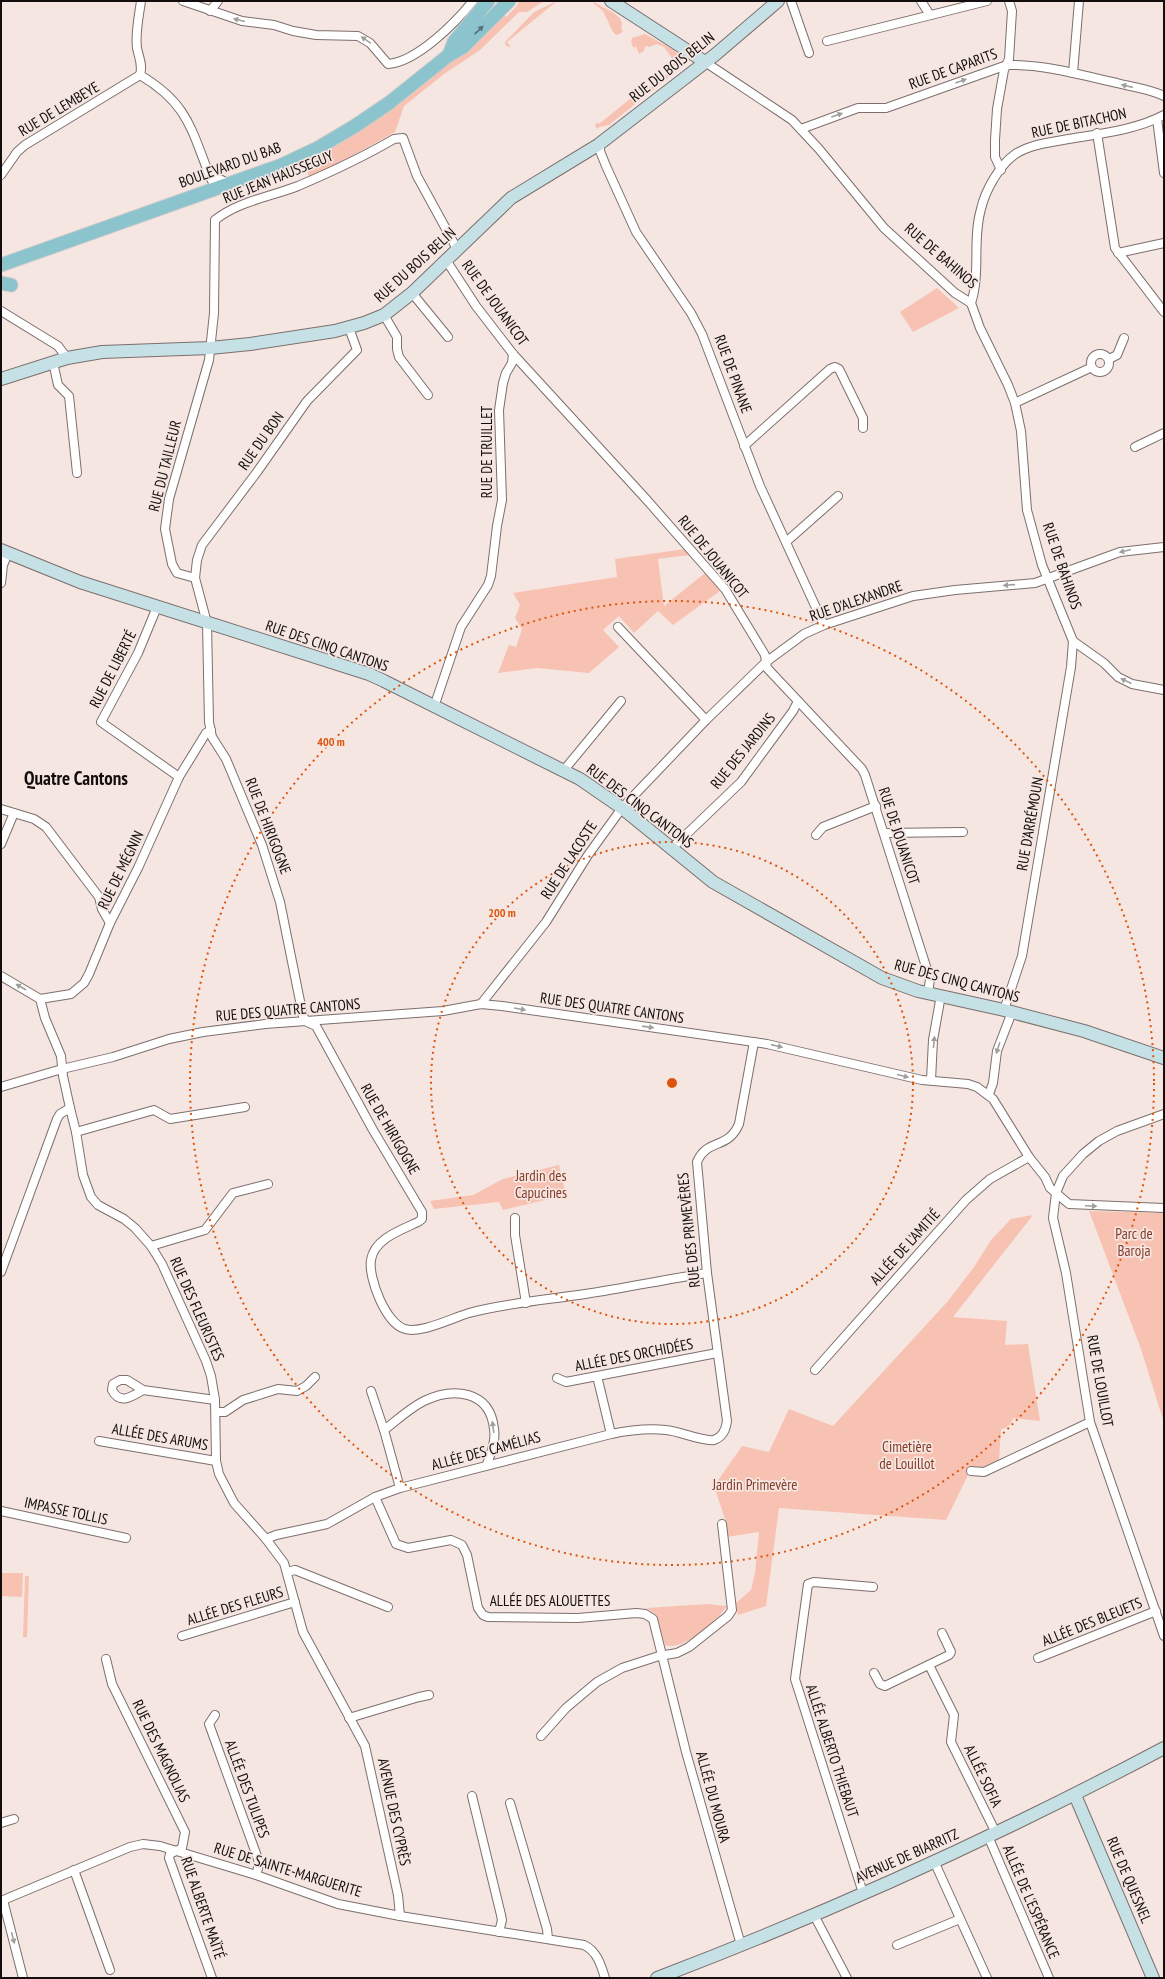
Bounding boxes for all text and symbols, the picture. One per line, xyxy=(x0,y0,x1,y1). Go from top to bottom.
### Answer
one-way arrow xyxy=(233,16,245,22)
one-way arrow xyxy=(474,26,484,35)
street label: RUE DU BOIS BELIN xyxy=(625,27,718,106)
one-way arrow xyxy=(360,37,371,44)
street label: RUE DE CAPARITS xyxy=(906,44,1000,93)
street label: RUE DE LEMBEYE xyxy=(15,77,103,140)
one-way arrow xyxy=(956,78,968,84)
one-way arrow xyxy=(1120,82,1133,88)
street label: RUE DE BITACHON xyxy=(1030,103,1128,142)
one-way arrow xyxy=(832,112,844,118)
street label: BOULEVARD DU BAB xyxy=(176,137,284,192)
street label: RUE JEAN HAUSSEGUY xyxy=(220,146,336,207)
street label: RUE DE BAHINOS xyxy=(901,219,982,292)
street label: RUE DU BOIS BELIN xyxy=(370,223,459,306)
street label: RUE DE JOUANICOT xyxy=(458,256,533,350)
street label: RUE DE PINANE xyxy=(711,332,756,416)
street label: RUE DE TRUILLET xyxy=(477,405,496,498)
street label: RUE DU BON xyxy=(234,408,288,474)
street label: RUE DU TAILLEUR xyxy=(144,418,185,514)
street label: RUE DE JOUANICOT xyxy=(674,511,753,602)
street label: RUE DE BAHINOS xyxy=(1039,520,1086,612)
one-way arrow xyxy=(1119,549,1131,555)
street label: RUE D'ALEXANDRE xyxy=(807,576,905,625)
one-way arrow xyxy=(1003,582,1015,589)
street label: RUE DES CINQ CANTONS xyxy=(263,616,391,675)
street label: RUE DE LIBERTÉ xyxy=(85,627,140,711)
one-way arrow xyxy=(1121,678,1132,684)
street label: RUE DES JARDINS xyxy=(706,709,779,793)
text: 400 m xyxy=(317,734,345,749)
street label: RUE DES CINQ CANTONS xyxy=(583,759,698,852)
district label: Quatre Cantons xyxy=(24,766,128,790)
street label: RUE DE HIRIGOGNE xyxy=(241,775,296,877)
street label: RUE D'ARRÉMOUN xyxy=(1012,776,1047,872)
street label: RUE DE JOUANICOT xyxy=(875,785,924,887)
street label: RUE DE LACOSTE xyxy=(536,817,601,902)
street label: RUE DE MÉGNIN xyxy=(93,827,148,912)
text: 200 m xyxy=(488,905,516,920)
street label: RUE DES CINQ CANTONS xyxy=(892,955,1022,1006)
one-way arrow xyxy=(15,983,27,990)
street label: RUE DES QUATRE CANTONS xyxy=(539,988,685,1027)
street label: RUE DES QUATRE CANTONS xyxy=(215,994,361,1025)
one-way arrow xyxy=(513,1006,526,1012)
one-way arrow xyxy=(642,1024,654,1030)
one-way arrow xyxy=(930,1036,937,1048)
one-way arrow xyxy=(995,1043,1001,1055)
one-way arrow xyxy=(771,1044,783,1050)
one-way arrow xyxy=(897,1073,910,1079)
centre of rings xyxy=(665,1076,679,1090)
street label: RUE DE HIRIGOGNE xyxy=(357,1080,424,1178)
park label: Jardin des Capucines xyxy=(514,1166,567,1202)
street label: RUE DES PRIMEVÈRES xyxy=(673,1172,704,1288)
one-way arrow xyxy=(1085,1203,1098,1209)
street label: ALLÉE DE L'AMITIÉ xyxy=(866,1205,944,1289)
park label: Parc de Baroja xyxy=(1115,1224,1153,1260)
street label: RUE DES FLEURISTES xyxy=(166,1254,229,1364)
street label: RUE DE LOUILLOT xyxy=(1083,1333,1118,1429)
street label: ALLÉE DES ORCHIDÉES xyxy=(573,1334,695,1375)
street label: ALLÉE DES ARUMS xyxy=(111,1419,210,1454)
one-way arrow xyxy=(490,1420,496,1433)
street label: ALLÉE DES CAMÉLIAS xyxy=(429,1427,543,1474)
park label: Cimetière de Louillot xyxy=(879,1437,935,1473)
park label: Jardin Primevère xyxy=(712,1475,798,1494)
street label: IMPASSE TOLLIS xyxy=(23,1492,110,1529)
street label: ALLÉE DES FLEURS xyxy=(184,1582,285,1629)
street label: ALLÉE DES ALOUETTES xyxy=(490,1591,610,1610)
street label: ALLÉE DES BLEUETS xyxy=(1039,1593,1145,1650)
street label: ALLÉE ALBERTO THIEBAUT xyxy=(802,1682,863,1820)
street label: RUE DES MAGNOLIAS xyxy=(128,1696,194,1805)
street label: ALLÉE DES TULIPES xyxy=(221,1737,274,1840)
street label: ALLÉE SOFIA xyxy=(960,1741,1007,1811)
street label: ALLÉE DU MOURA xyxy=(692,1749,735,1846)
street label: AVENUE DES CYPRÈS xyxy=(374,1756,415,1867)
street label: AVENUE DE BIARRITZ xyxy=(852,1824,962,1887)
street label: RUE DE QUESNEL xyxy=(1103,1834,1156,1926)
street label: RUE DE SAINTE-MARGUERITE xyxy=(212,1838,364,1901)
street label: ALLÉE DE L'ESPÉRANCE xyxy=(999,1842,1064,1962)
street label: RUE ALBERTE MAÏTÉ xyxy=(177,1854,230,1962)
one-way arrow xyxy=(10,1932,16,1944)

